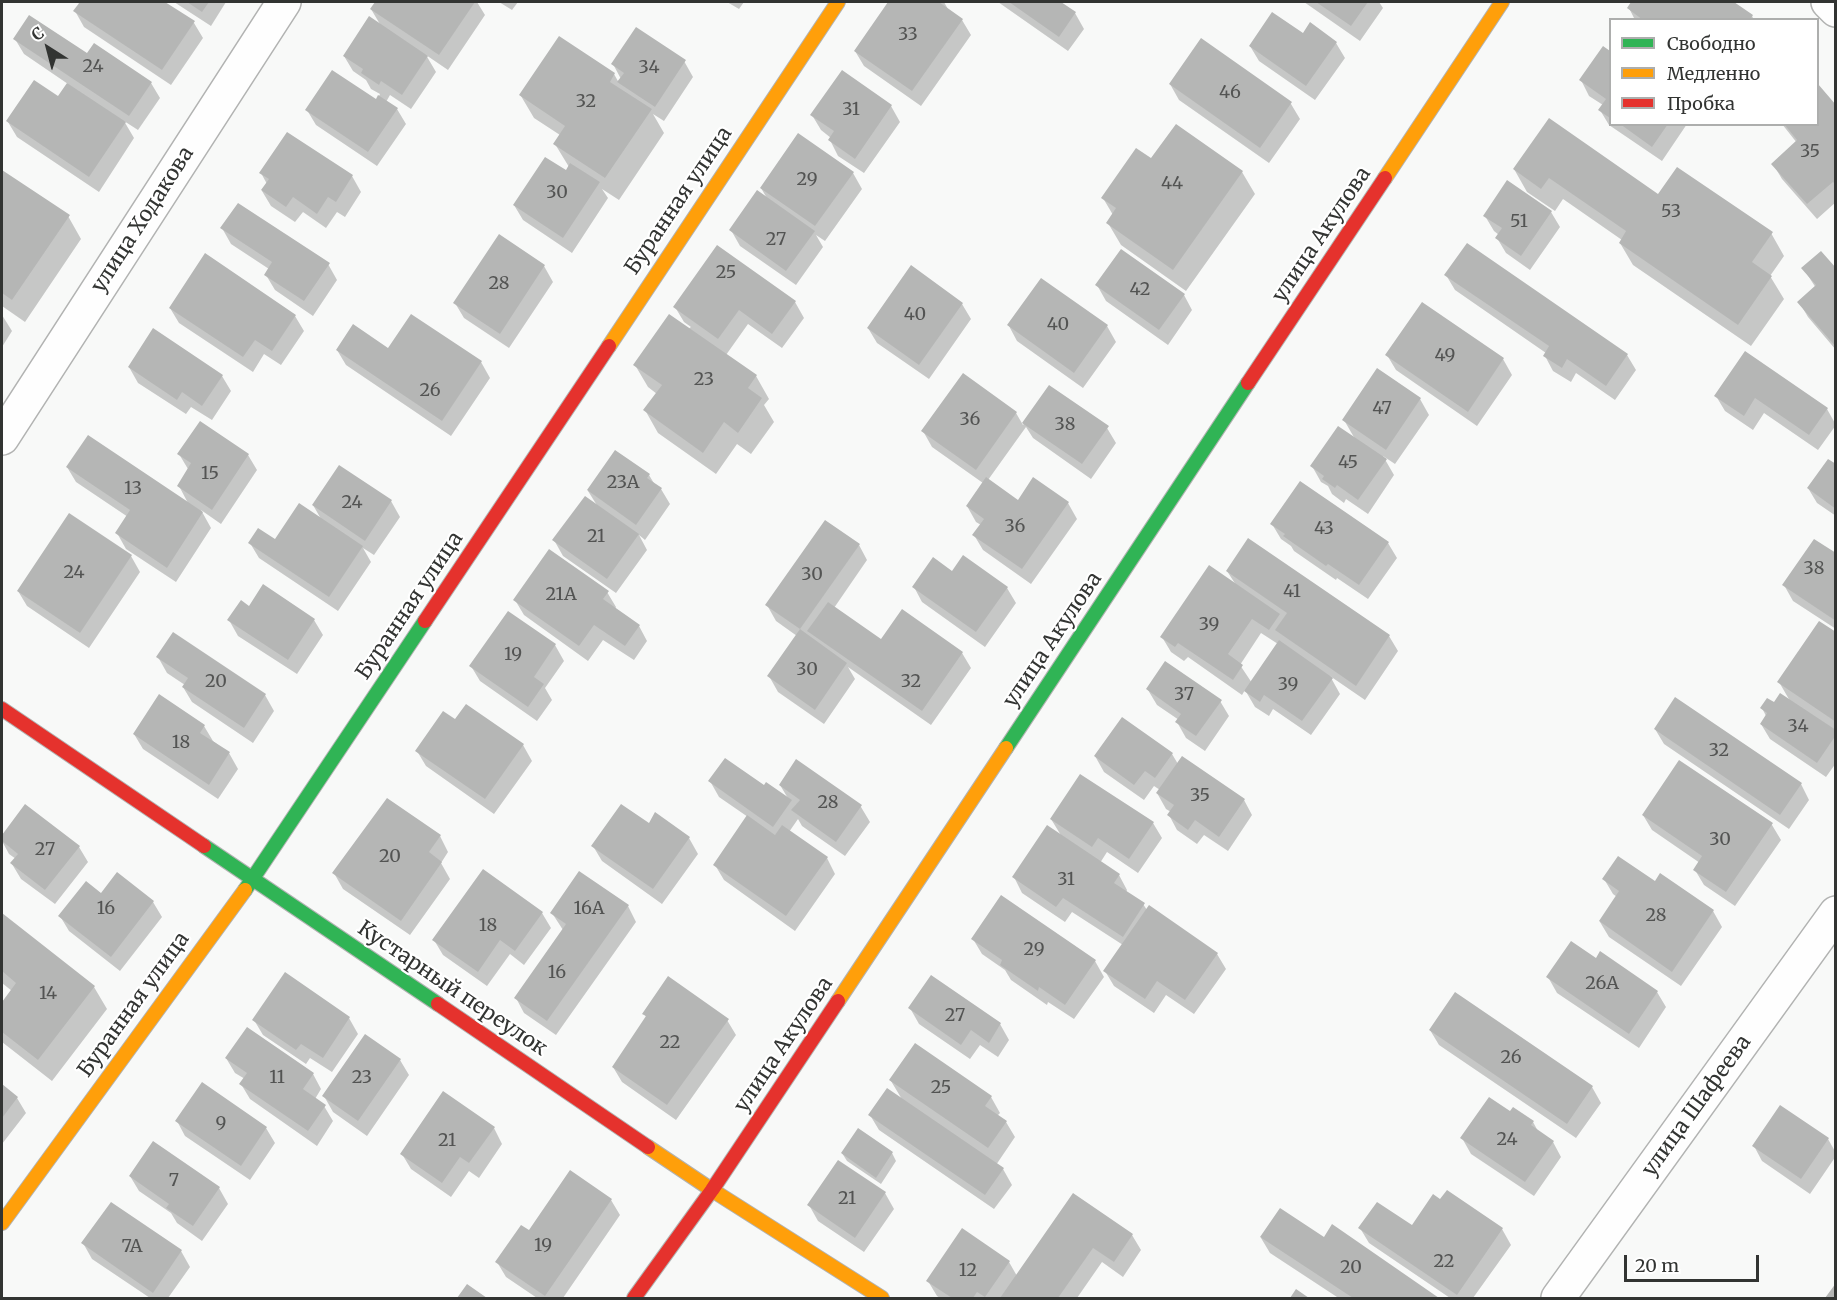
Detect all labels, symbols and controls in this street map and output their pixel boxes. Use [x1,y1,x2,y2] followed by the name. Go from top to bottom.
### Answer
[18,18,78,78] north arrow
[1609,18,1819,126] legend
[27,22,48,45] text: С
[898,24,918,46] house number: 33
[1667,32,1755,55] text: Свободно
[82,56,104,78] house number: 24
[638,57,660,79] house number: 34
[1667,62,1760,85] text: Медленно
[1219,82,1241,104] house number: 46
[576,91,596,113] house number: 32
[1667,92,1735,115] text: Пробка
[842,99,860,121] house number: 31
[620,122,738,280] street label: Буранная улица
[1800,141,1820,163] house number: 35
[86,142,200,298] street label: улица Ходакова
[1267,163,1377,307] street label: улица Акулова
[796,169,818,191] house number: 29
[1161,173,1183,195] house number: 44
[546,182,568,204] house number: 30
[1661,201,1681,223] house number: 53
[1510,211,1528,233] house number: 51
[766,229,786,251] house number: 27
[716,262,736,284] house number: 25
[488,273,510,295] house number: 28
[1130,279,1150,301] house number: 42
[904,304,926,326] house number: 40
[1047,314,1069,336] house number: 40
[1435,345,1455,367] house number: 49
[694,369,714,391] house number: 23
[419,380,441,402] house number: 26
[1372,398,1392,420] house number: 47
[960,409,980,431] house number: 36
[1055,414,1075,436] house number: 38
[1338,452,1358,474] house number: 45
[201,463,219,485] house number: 15
[607,472,639,494] house number: 23А
[124,478,142,500] house number: 13
[341,492,363,514] house number: 24
[1005,516,1025,538] house number: 36
[1314,518,1334,540] house number: 43
[587,526,605,548] house number: 21
[351,527,469,685] street label: Буранная улица
[1804,558,1824,580] house number: 38
[63,562,85,584] house number: 24
[801,564,823,586] house number: 30
[998,568,1108,712] street label: улица Акулова
[1283,581,1301,603] house number: 41
[545,584,577,606] house number: 21А
[1199,614,1219,636] house number: 39
[504,644,522,666] house number: 19
[796,659,818,681] house number: 30
[205,671,227,693] house number: 20
[901,671,921,693] house number: 32
[1278,674,1298,696] house number: 39
[1174,684,1194,706] house number: 37
[1787,716,1809,738] house number: 34
[172,732,190,754] house number: 18
[1709,740,1729,762] house number: 32
[1190,785,1210,807] house number: 35
[817,792,839,814] house number: 28
[1709,829,1731,851] house number: 30
[35,839,55,861] house number: 27
[379,846,401,868] house number: 20
[1057,869,1075,891] house number: 31
[97,898,115,920] house number: 16
[574,898,604,920] house number: 16А
[1645,905,1667,927] house number: 28
[479,915,497,937] house number: 18
[352,916,552,1062] street label: Кустарный переулок
[73,928,195,1082] street label: Буранная улица
[1023,939,1045,961] house number: 29
[548,962,566,984] house number: 16
[729,973,839,1117] street label: улица Акулова
[1585,973,1619,995] house number: 26А
[39,983,57,1005] house number: 14
[945,1005,965,1027] house number: 27
[1637,1030,1757,1182] street label: улица Шафеева
[659,1032,681,1054] house number: 22
[1500,1047,1522,1069] house number: 26
[269,1067,285,1089] house number: 11
[352,1067,372,1089] house number: 23
[931,1077,951,1099] house number: 25
[216,1113,226,1135] house number: 9
[1496,1129,1518,1151] house number: 24
[438,1130,456,1152] house number: 21
[169,1170,179,1192] house number: 7
[838,1188,856,1210] house number: 21
[534,1235,552,1257] house number: 19
[121,1236,143,1258] house number: 7А
[1627,1243,1762,1281] scale bar
[1433,1251,1455,1273] house number: 22
[1635,1254,1679,1277] text: 20 m
[1340,1257,1362,1279] house number: 20
[959,1260,977,1282] house number: 12

